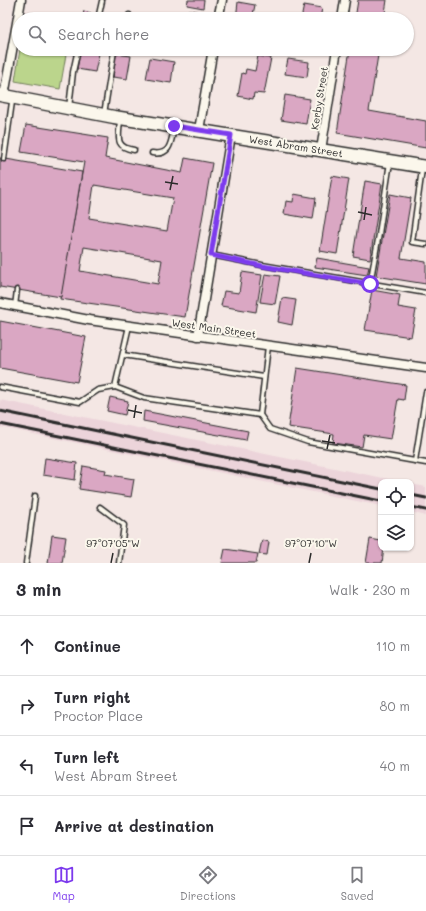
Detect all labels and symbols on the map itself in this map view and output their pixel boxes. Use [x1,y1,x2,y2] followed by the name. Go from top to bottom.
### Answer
[307,65,331,131] street label: Kerby Street
[165,117,183,135] route end
[248,132,344,160] street label: West Abram Street
[361,275,379,293] route start
[171,315,257,341] street label: West Main Street
[86,536,140,550] text: 97°07'05"W
[285,536,337,550] text: 97°07'10"W

